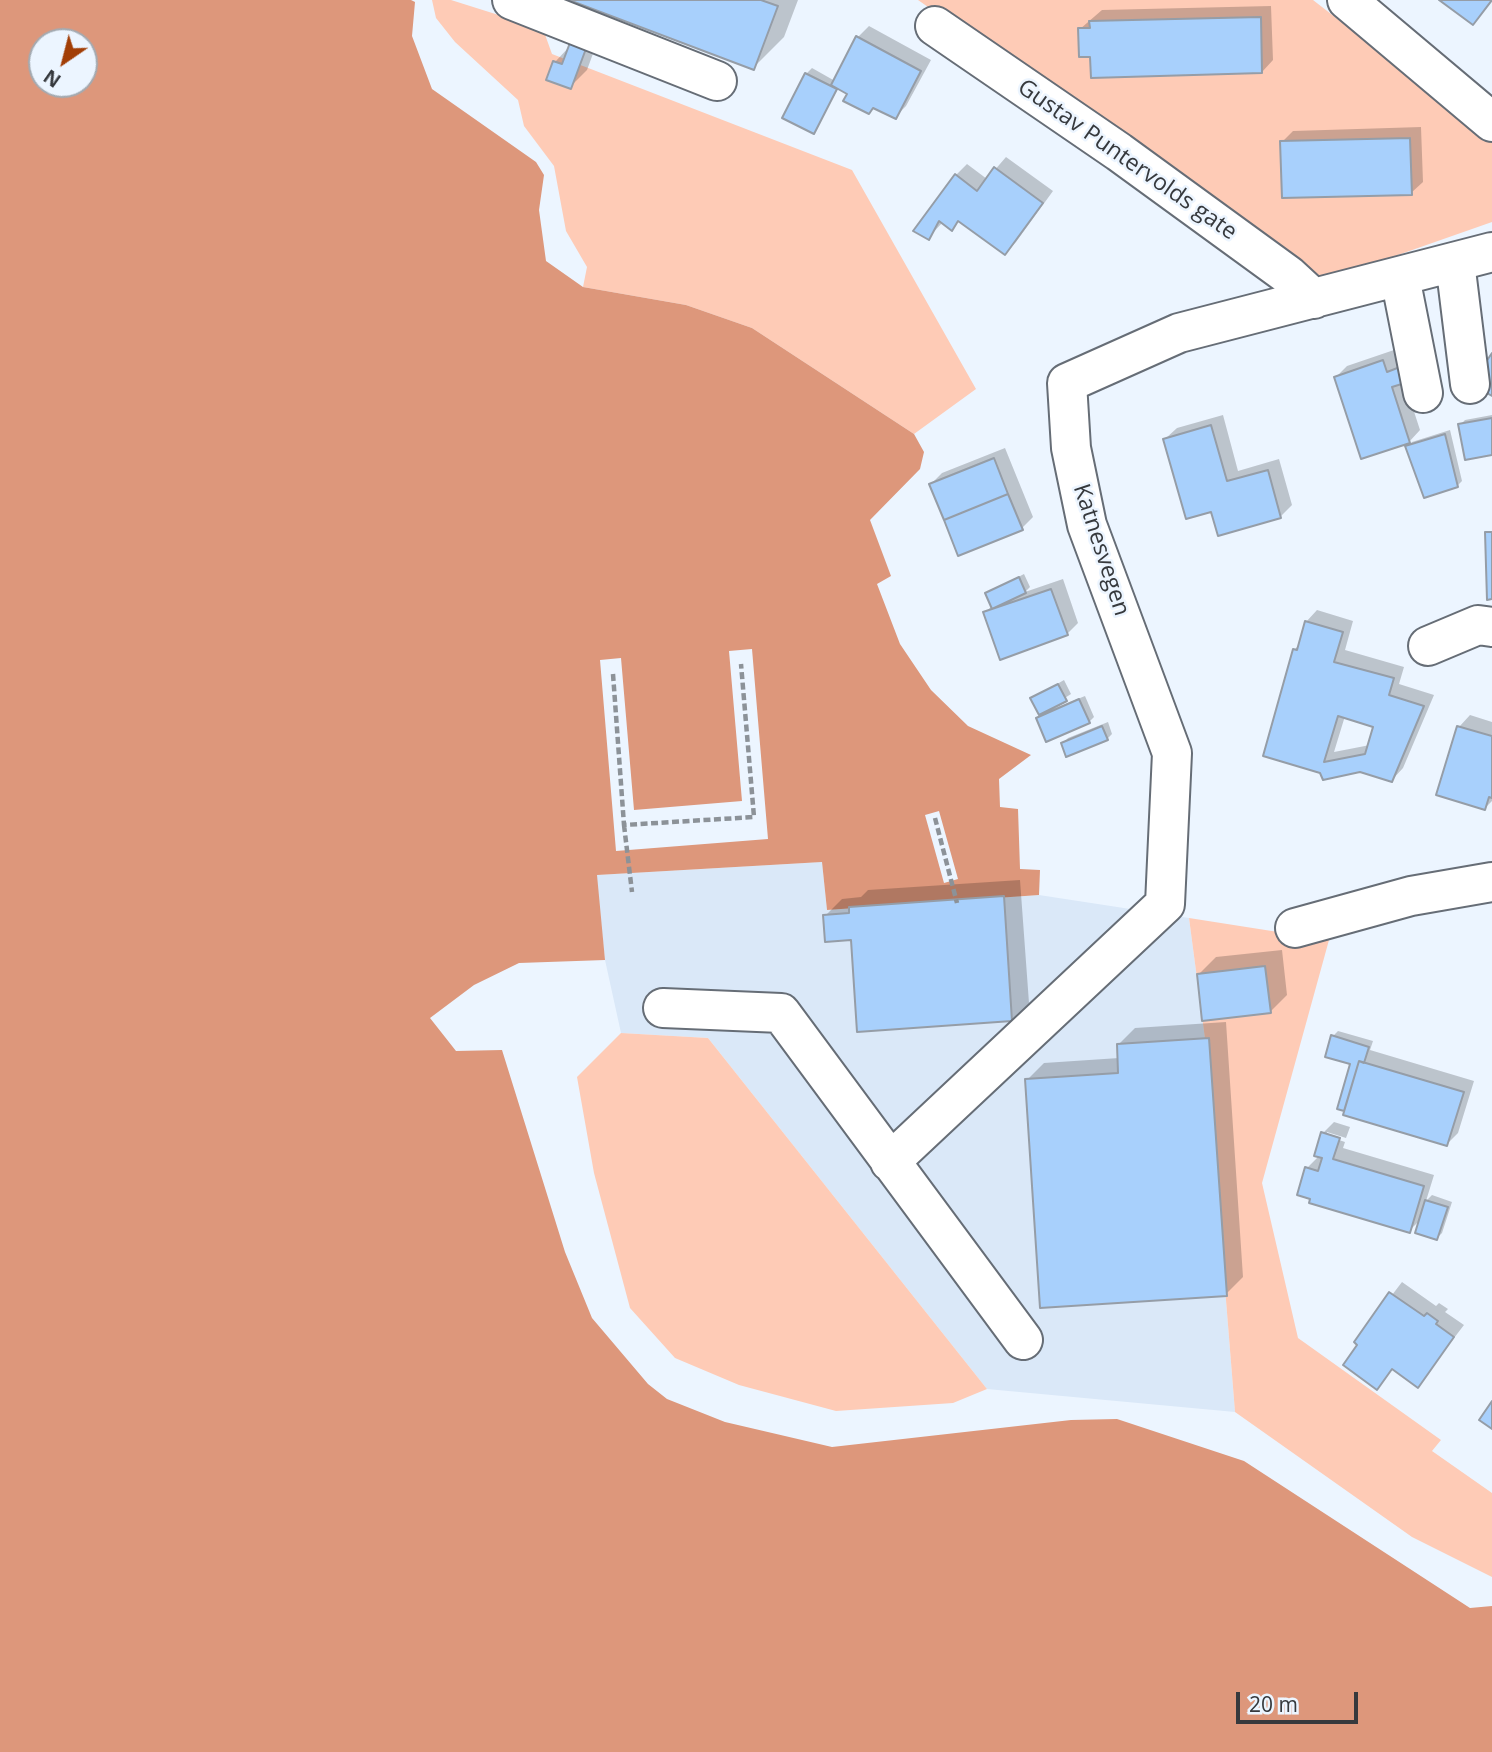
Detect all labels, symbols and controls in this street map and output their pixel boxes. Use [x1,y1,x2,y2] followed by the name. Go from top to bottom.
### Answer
[28,28,98,98] north arrow
[38,63,66,94] text: N
[1012,74,1242,246] street label: Gustav Puntervolds gate
[1067,481,1135,619] street label: Katnesvegen
[1240,1678,1362,1722] scale bar
[1249,1690,1298,1718] text: 20 m

